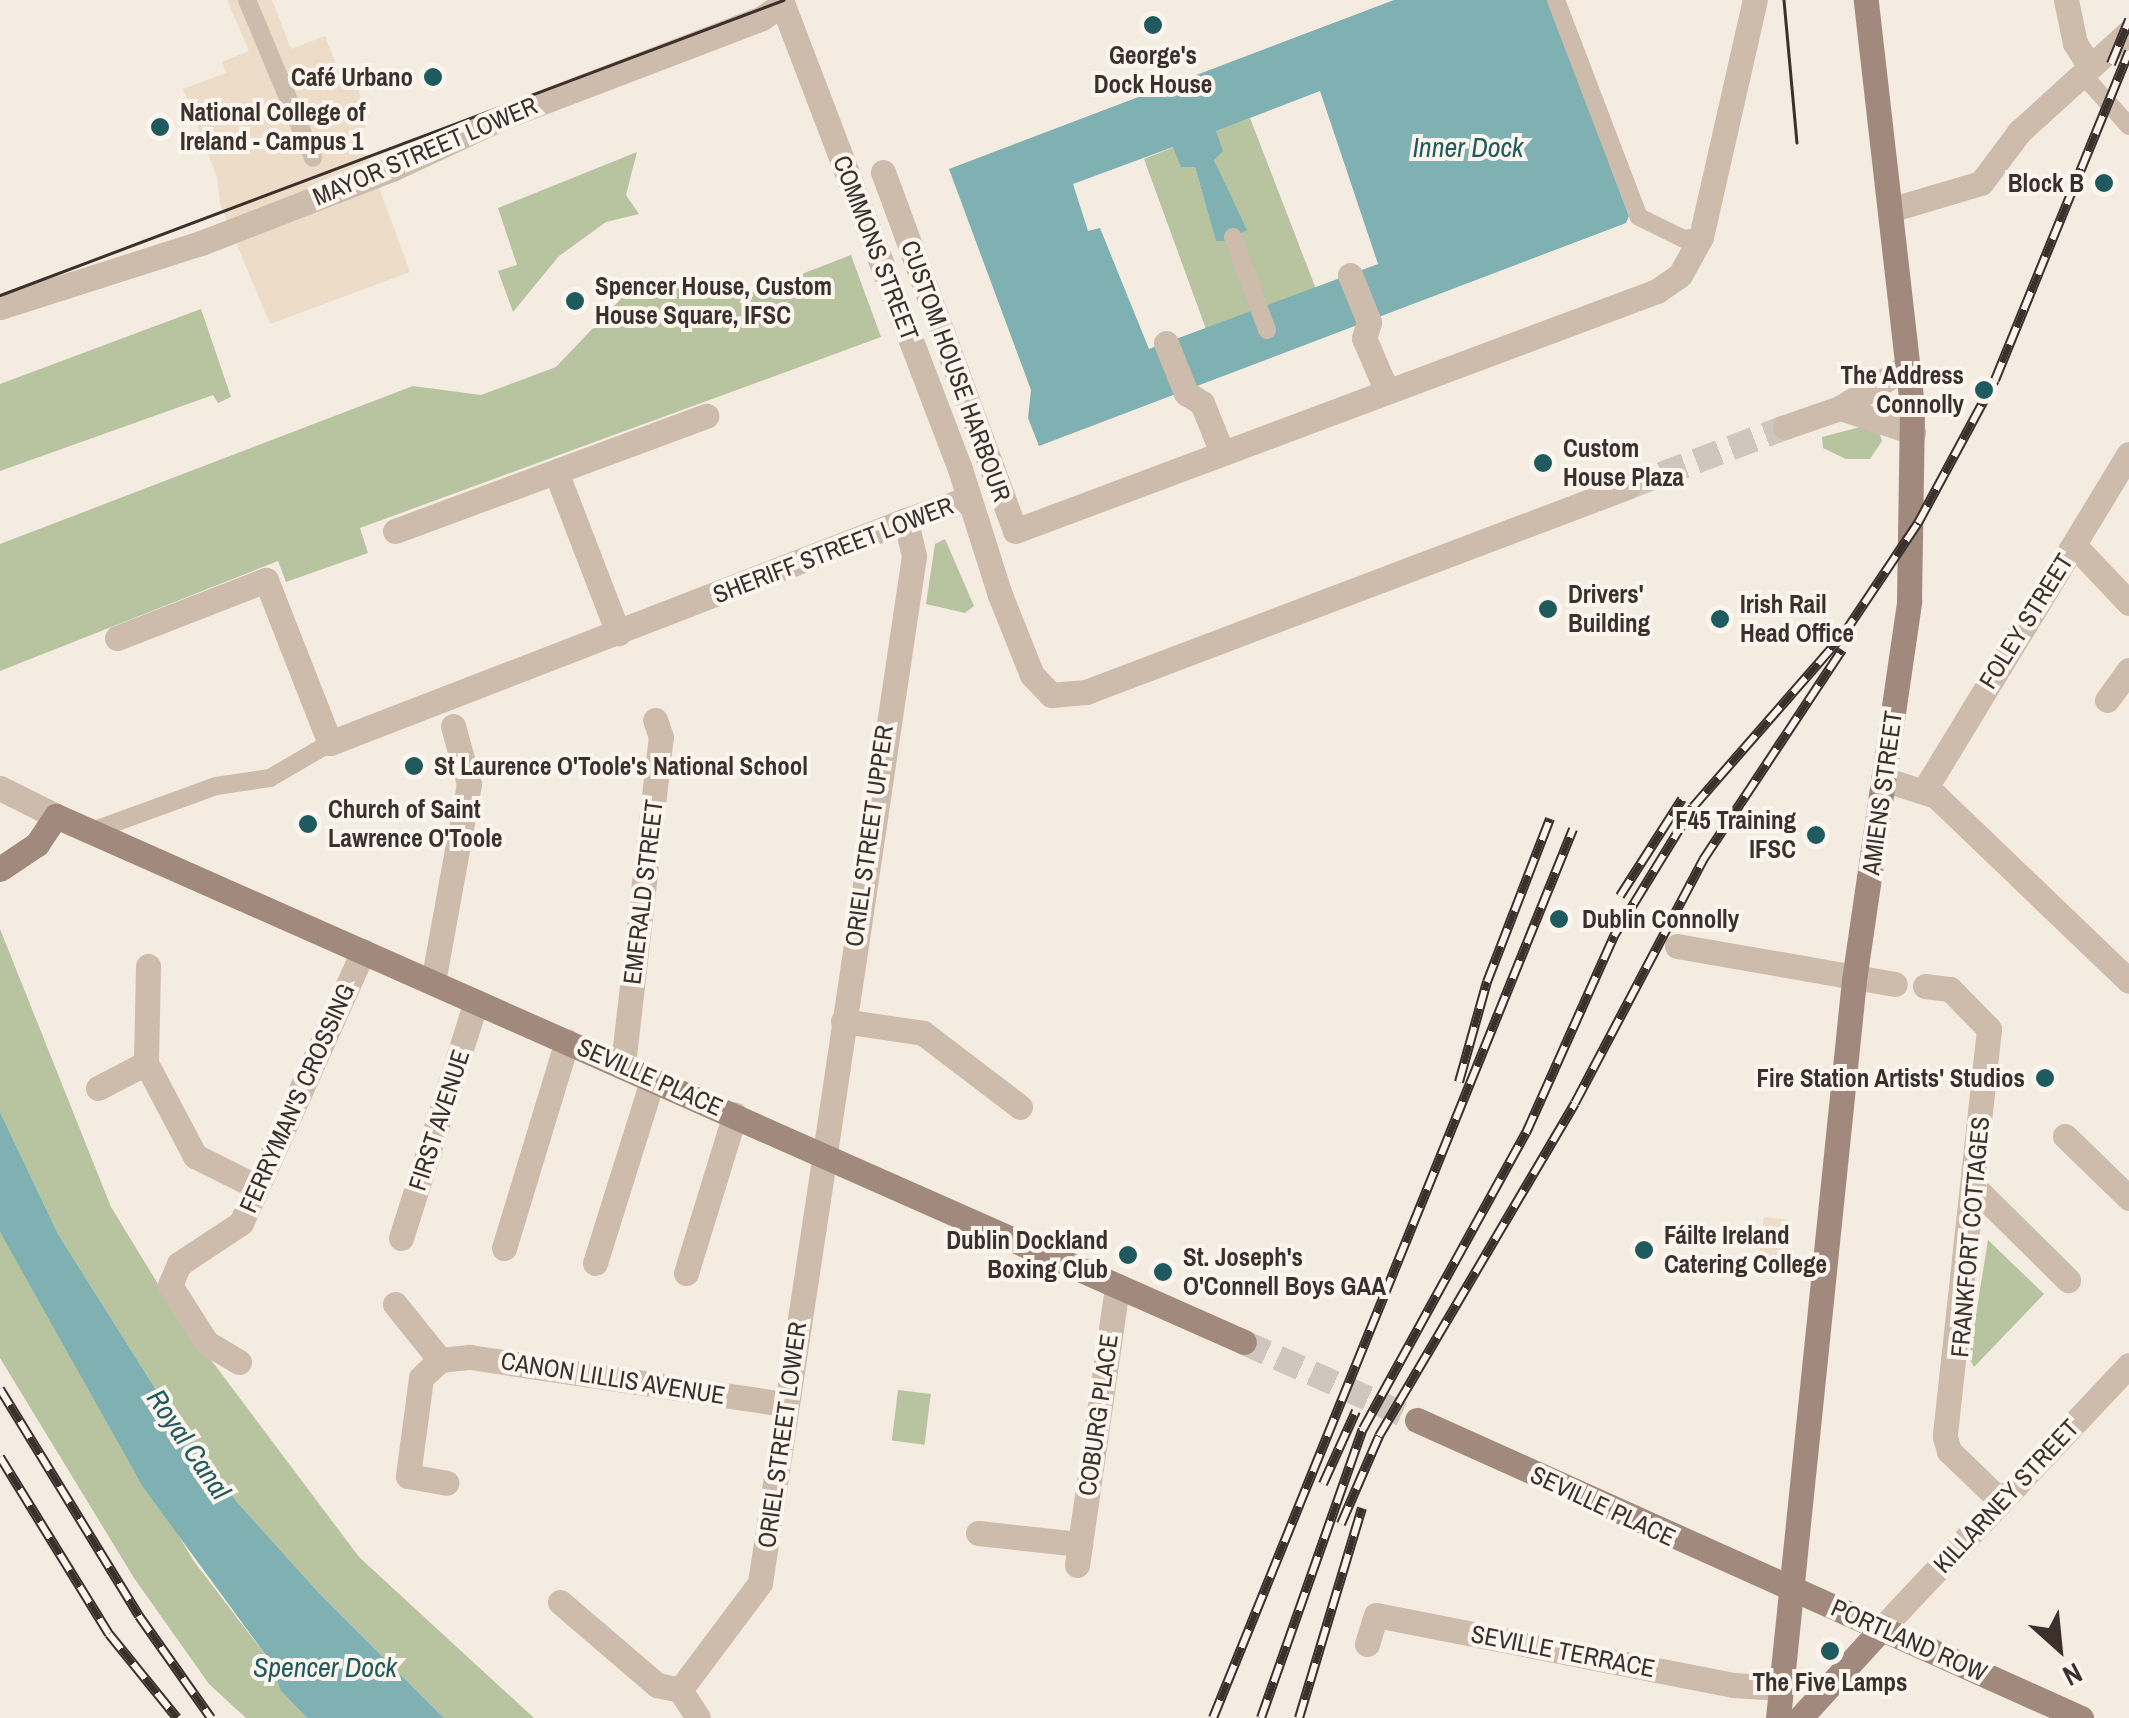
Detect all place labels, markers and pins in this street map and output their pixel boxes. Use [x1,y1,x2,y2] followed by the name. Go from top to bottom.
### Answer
[1142,14,1164,36] marker: George's Dock House
[1094,41,1212,100] place label: George's Dock House
[291,62,413,92] place label: Café Urbano
[422,66,444,88] marker: Café Urbano
[180,98,366,157] place label: National College of Ireland - Campus 1
[149,116,171,138] marker: National College of Ireland - Campus 1
[2008,168,2084,198] place label: Block B
[2093,172,2115,194] marker: Block B
[595,272,832,331] place label: Spencer House, Custom House Square, IFSC
[564,290,586,312] marker: Spencer House, Custom House Square, IFSC
[1840,361,1964,420] place label: The Address Connolly
[1973,379,1995,401] marker: The Address Connolly
[1563,434,1684,493] place label: Custom House Plaza
[1532,452,1554,474] marker: Custom House Plaza
[1568,580,1650,639] place label: Drivers' Building
[1740,590,1854,649] place label: Irish Rail Head Office
[1537,598,1559,620] marker: Drivers' Building
[1709,608,1731,630] marker: Irish Rail Head Office
[434,751,808,781] place label: St Laurence O'Toole's National School
[403,755,425,777] marker: St Laurence O'Toole's National School
[328,795,502,854] place label: Church of Saint Lawrence O'Toole
[1675,806,1796,865] place label: F45 Training IFSC
[297,813,319,835] marker: Church of Saint Lawrence O'Toole
[1805,824,1827,846] marker: F45 Training IFSC
[1582,904,1739,934] place label: Dublin Connolly
[1546,906,1572,932] marker: Dublin Connolly
[1756,1063,2025,1093] place label: Fire Station Artists' Studios
[2034,1067,2056,1089] marker: Fire Station Artists' Studios
[1664,1221,1827,1280] place label: Fáilte Ireland Catering College
[946,1226,1108,1285] place label: Dublin Dockland Boxing Club
[1633,1239,1655,1261] marker: Fáilte Ireland Catering College
[1183,1243,1386,1302] place label: St. Joseph's O'Connell Boys GAA
[1117,1244,1139,1266] marker: Dublin Dockland Boxing Club
[1152,1261,1174,1283] marker: St. Joseph's O'Connell Boys GAA
[1819,1640,1841,1662] marker: The Five Lamps
[1753,1667,1907,1697] place label: The Five Lamps

